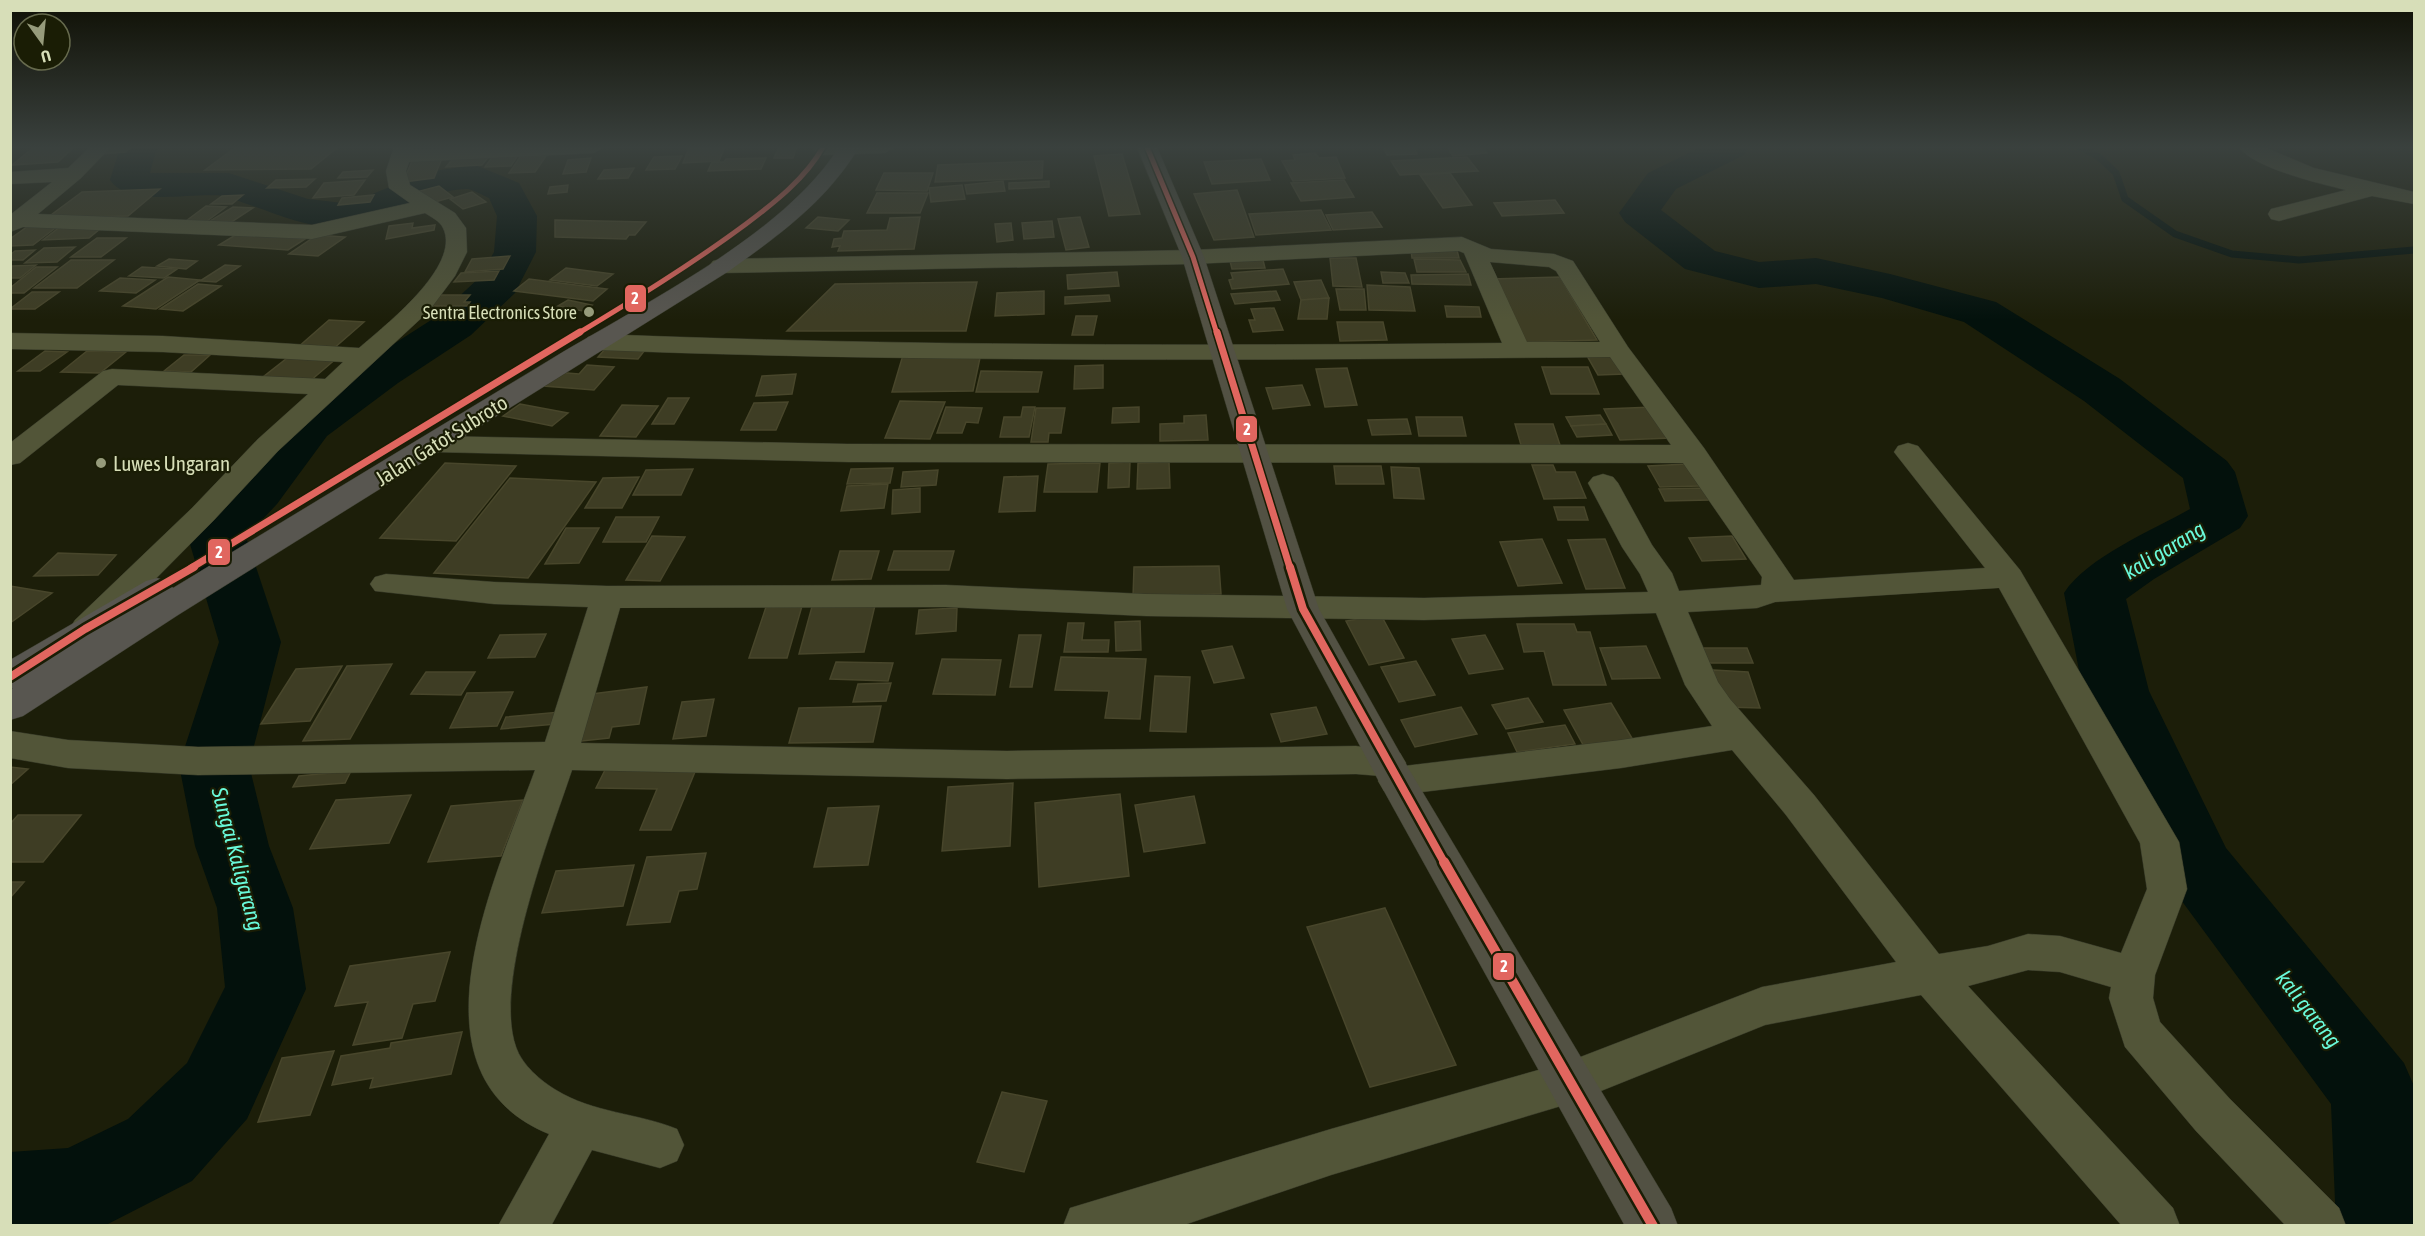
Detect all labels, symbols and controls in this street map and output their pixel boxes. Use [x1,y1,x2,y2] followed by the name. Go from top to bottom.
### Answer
[12,12,72,72] north arrow
[39,47,53,66] text: U
[624,284,647,313] line badge: 2
[631,289,639,307] text: 2
[423,302,577,323] place label: Sentra Electronics Store
[582,305,596,319] marker: Sentra Electronics Store
[371,390,511,490] street label: Jalan Gatot Subroto
[1235,415,1258,443] line badge: 2
[1243,420,1251,438] text: 2
[113,451,230,475] place label: Luwes Ungaran
[94,456,108,470] marker: Luwes Ungaran
[2118,516,2210,584] water label: kali garang
[207,538,231,566] line badge: 2
[215,543,223,561] text: 2
[206,783,270,934] water label: Sungai Kaligarang
[1492,952,1515,981] line badge: 2
[1500,957,1508,975] text: 2
[2271,965,2347,1053] water label: kali garang

